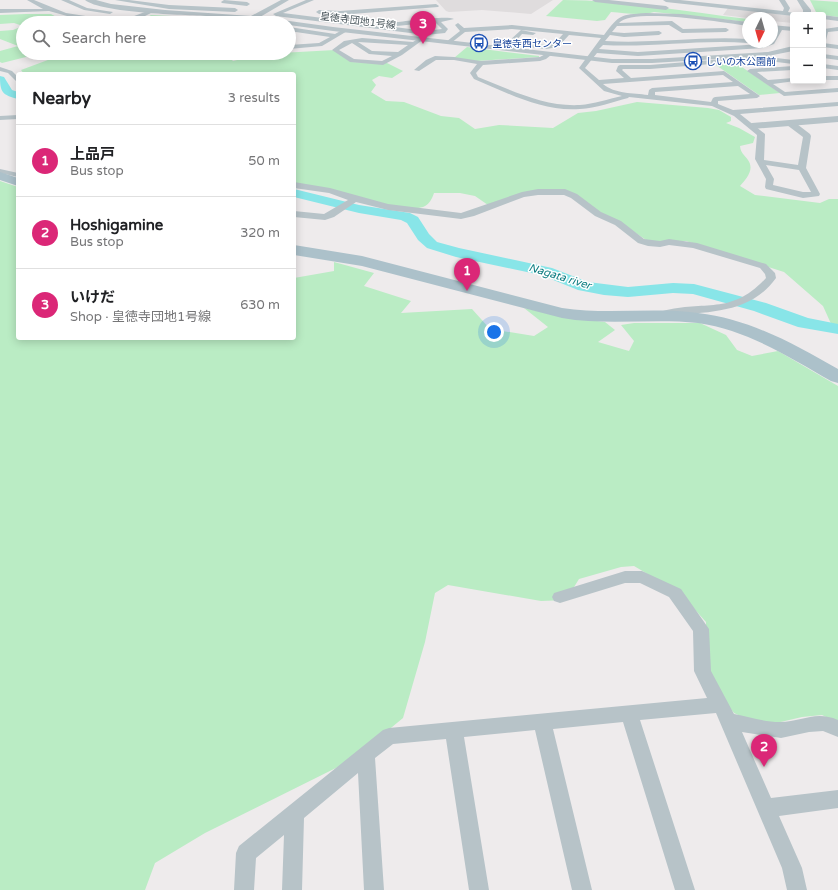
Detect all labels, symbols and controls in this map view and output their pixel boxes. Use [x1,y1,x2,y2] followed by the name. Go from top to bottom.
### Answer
[319,10,396,32] street label: 皇徳寺団地1号線
[410,11,436,44] pin: 3
[742,12,778,48] north arrow
[790,12,826,84] map controls
[790,12,826,48] button: +
[16,16,296,60] search box
[30,27,52,49] icon: search
[62,29,146,47] text: Search here
[469,33,489,53] bus stop icon: 皇徳寺西センター
[492,38,572,50] place label: 皇徳寺西センター
[790,48,826,84] button: −
[683,51,703,71] bus stop icon: しいの木公園前
[706,56,776,68] place label: しいの木公園前
[32,88,91,109] text: Nearby
[228,90,280,106] text: 3 results
[70,145,115,163] text: 上品戸
[41,153,49,169] text: 1
[248,153,280,169] text: 50 m
[70,163,124,179] text: Bus stop
[70,216,163,234] text: Hoshigamine
[41,225,49,241] text: 2
[240,225,280,241] text: 320 m
[70,234,124,250] text: Bus stop
[454,258,480,291] pin: 1
[527,261,594,293] water label: Nagata river
[70,288,115,306] text: いけだ
[41,297,49,313] text: 3
[240,297,280,313] text: 630 m
[70,309,211,325] text: Shop · 皇徳寺団地1号線
[484,322,504,342] your location
[751,734,777,767] pin: 2

